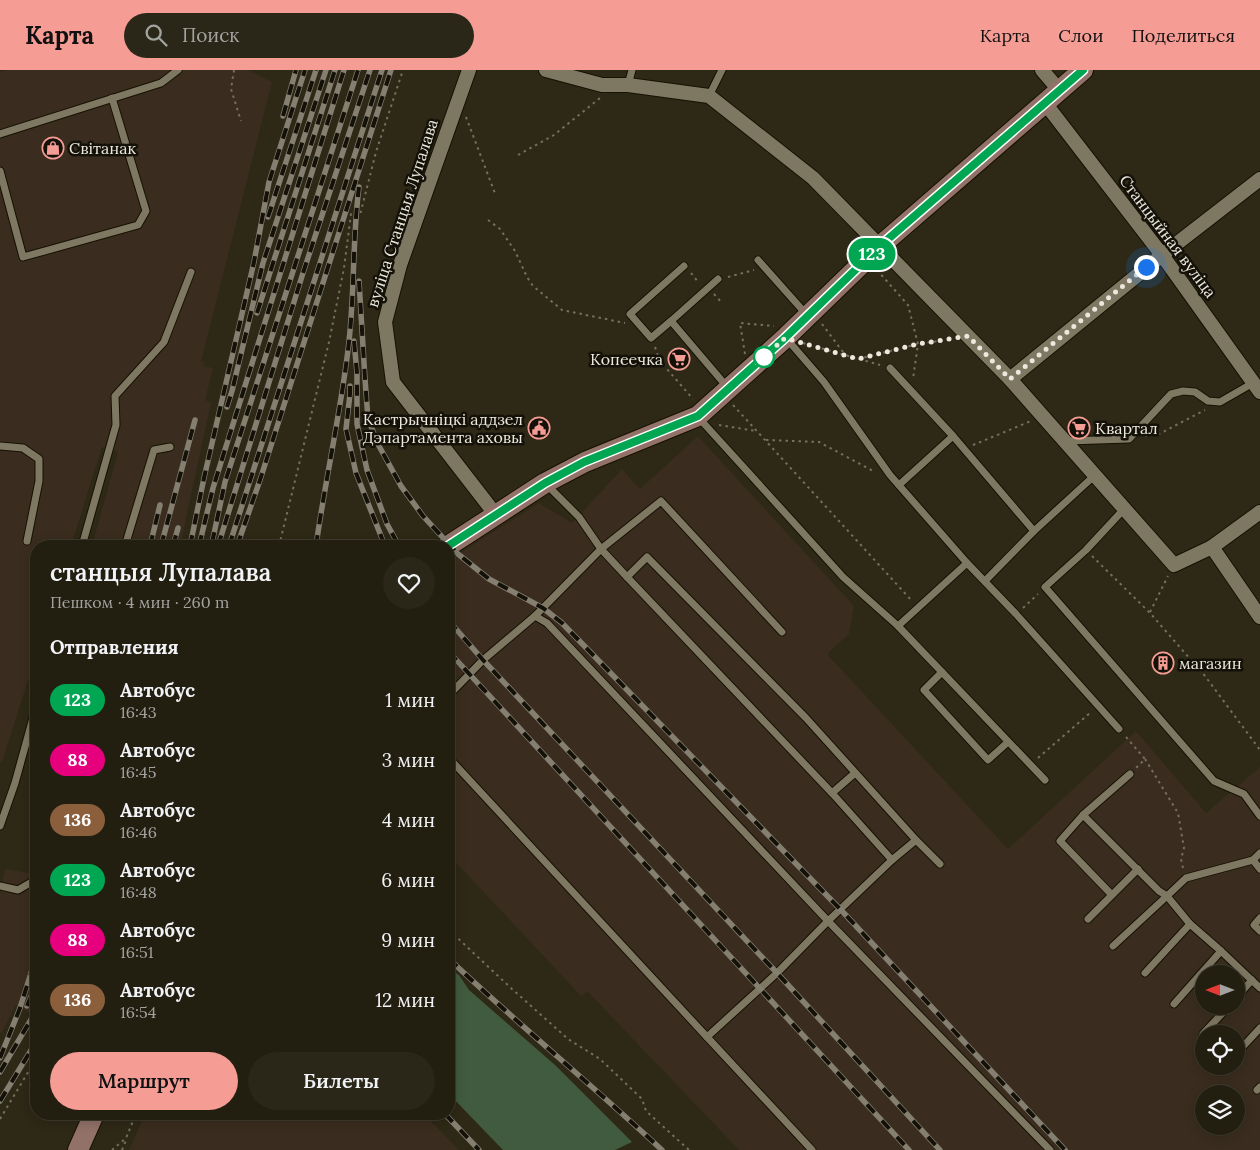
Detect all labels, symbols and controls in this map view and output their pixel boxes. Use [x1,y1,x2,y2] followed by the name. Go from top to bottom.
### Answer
[124,13,474,58] search box
[25,20,94,51] text: Карта
[142,21,170,49] icon: search
[182,23,240,47] text: Поиск
[980,24,1030,47] text: Карта
[1058,24,1103,47] text: Слои
[1131,24,1235,47] text: Поделиться
[362,116,442,310] street label: вуліца Станцыя Лупалава
[41,136,65,160] shop icon: Світанак
[69,138,136,158] place label: Світанак
[1115,170,1221,302] street label: Станцыйная вуліца
[843,238,901,270] line badge: 123
[859,242,885,265] text: 123
[1134,255,1159,280] your location
[753,346,775,368] unlabelled marker
[667,347,691,371] supermarket icon: Копеечка
[590,349,663,369] place label: Копеечка
[362,409,523,447] place label: Кастрычніцкі аддзел Дэпартамента аховы
[527,416,551,440] public building icon: Кастрычніцкі аддзел Дэпартамента аховы
[1067,416,1091,440] supermarket icon: Квартал
[1095,418,1158,438] place label: Квартал
[50,557,271,588] text: станцыя Лупалава
[383,557,435,609] button: heart
[50,592,229,612] text: Пешком · 4 мин · 260 m
[50,635,179,659] text: Отправления
[1151,651,1175,675] building icon: магазин
[1179,653,1242,673] place label: магазин
[120,678,195,702] text: Автобус
[64,688,91,711] text: 123
[385,688,435,712] text: 1 мин
[120,702,157,722] text: 16:43
[120,738,195,762] text: Автобус
[67,748,88,771] text: 88
[382,748,435,772] text: 3 мин
[120,762,156,782] text: 16:45
[120,798,195,822] text: Автобус
[64,808,91,831] text: 136
[382,808,435,832] text: 4 мин
[120,822,157,842] text: 16:46
[120,858,195,882] text: Автобус
[64,868,91,891] text: 123
[381,868,435,892] text: 6 мин
[120,882,157,902] text: 16:48
[120,918,195,942] text: Автобус
[67,928,88,951] text: 88
[381,928,435,952] text: 9 мин
[120,942,154,962] text: 16:51
[1195,965,1245,1015] north arrow
[1195,965,1245,1135] map controls
[120,978,195,1002] text: Автобус
[64,988,91,1011] text: 136
[375,988,435,1012] text: 12 мин
[120,1002,156,1022] text: 16:54
[1195,1025,1245,1075] button: locate
[50,1052,238,1110] button: Маршрут
[248,1052,435,1110] button: Билеты
[1195,1085,1245,1135] button: layers

